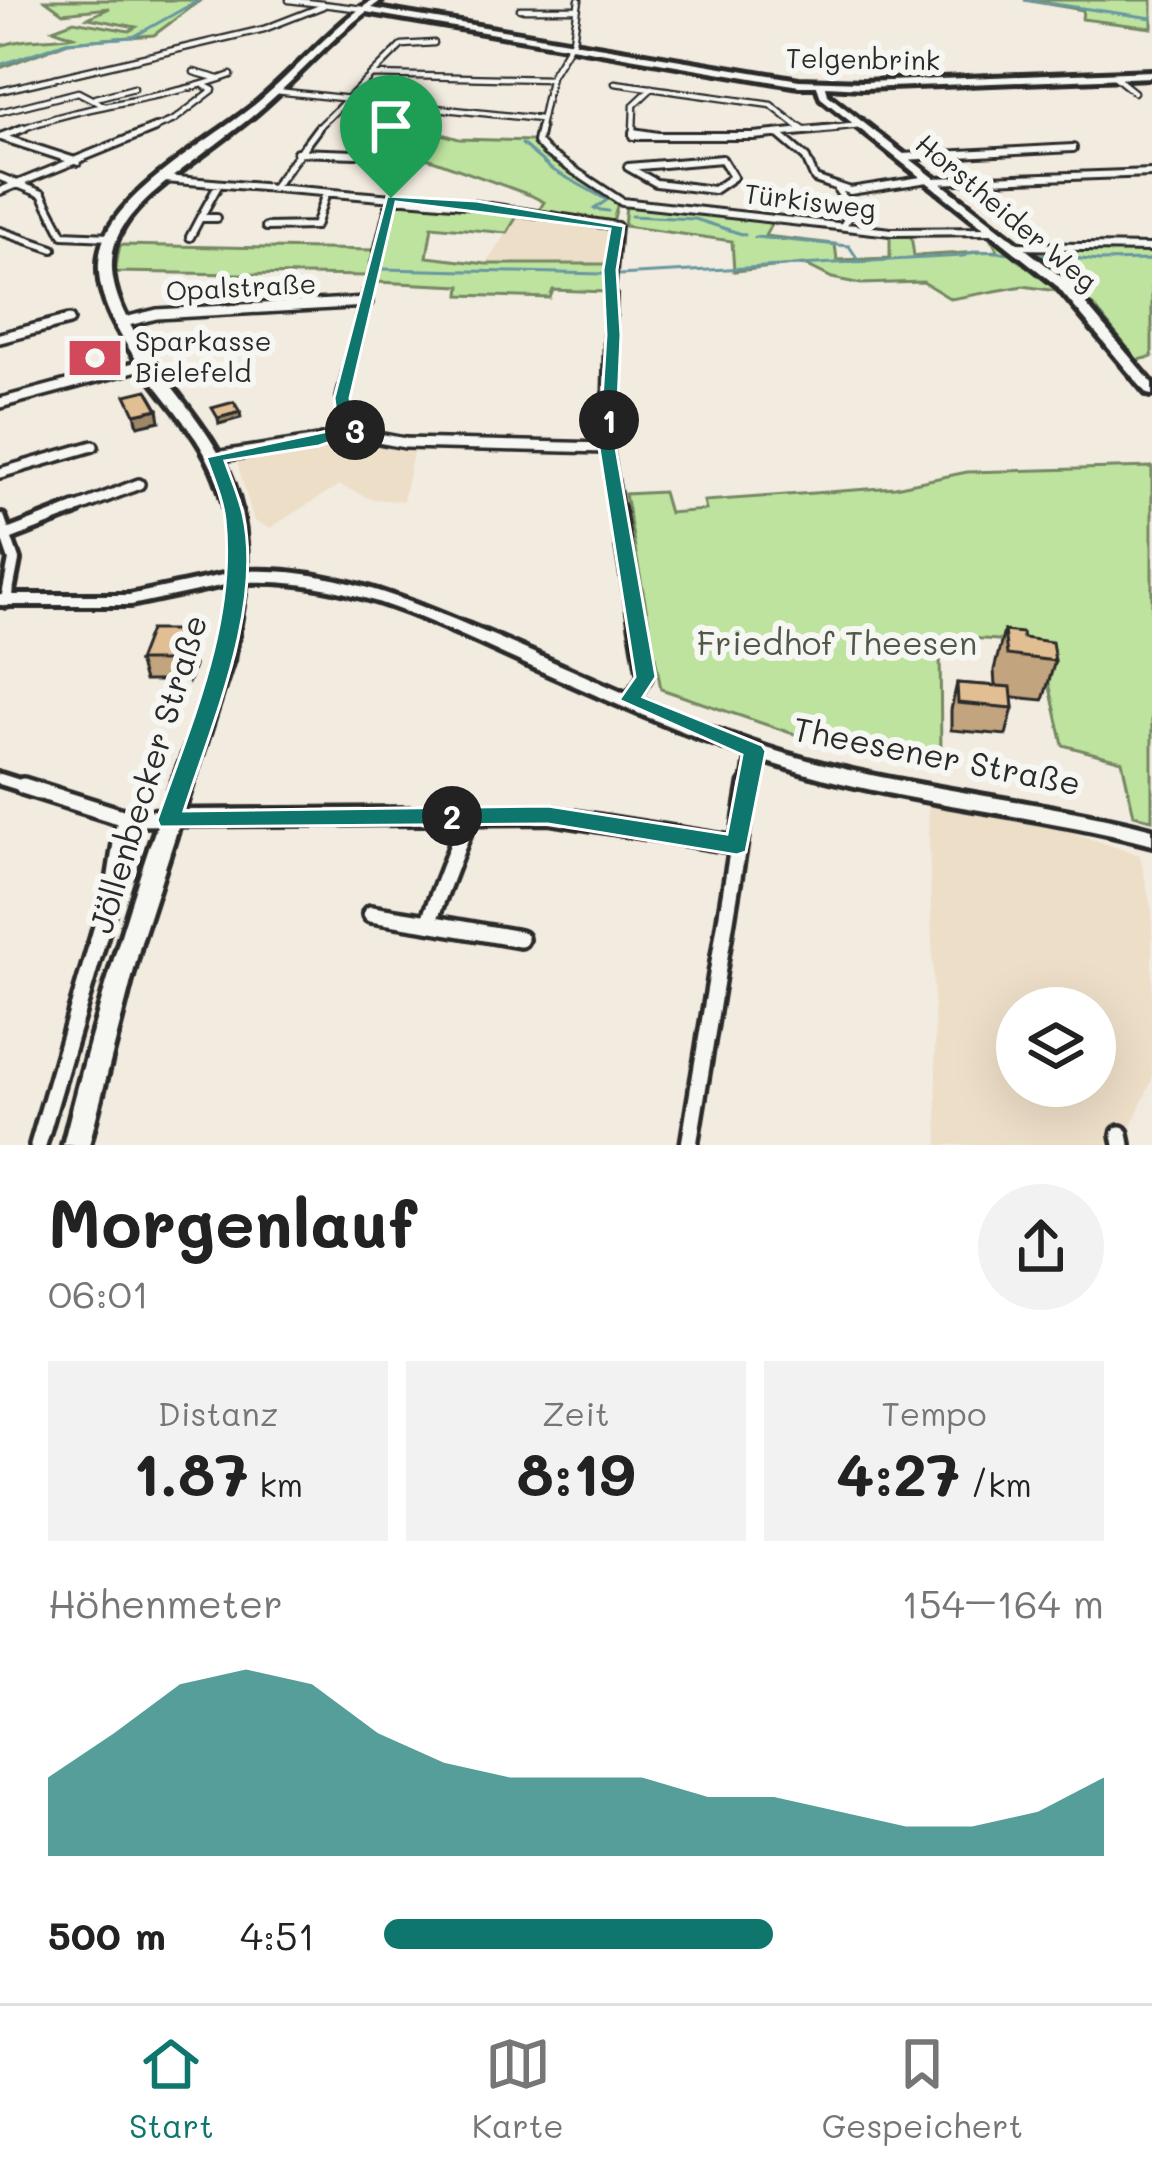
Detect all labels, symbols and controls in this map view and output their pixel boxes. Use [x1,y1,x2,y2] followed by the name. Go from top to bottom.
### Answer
[786,40,940,77] street label: Telgenbrink
[340,75,442,198] pin
[358,93,424,159] icon: arrive
[909,126,1105,298] street label: Horstheider Weg
[742,175,878,226] street label: Türkisweg
[165,265,317,308] street label: Opalstraße
[135,323,271,389] place label: Sparkasse Bielefeld
[66,329,124,387] bank icon: Sparkasse Bielefeld
[579,390,639,450] pin: 1
[602,398,616,441] text: 1
[325,400,385,460] pin: 3
[345,408,365,451] text: 3
[78,609,215,938] street label: Jöllenbecker Straße
[697,620,977,663] park label: Friedhof Theesen
[790,706,1085,803] street label: Theesener Straße
[422,786,482,846] pin: 2
[443,794,461,837] text: 2
[996,987,1116,1107] map controls
[996,987,1116,1107] button: layers
[48,1179,417,1265] text: Morgenlauf
[978,1184,1104,1310] button: share
[48,1267,149,1318] text: 06:01
[158,1391,278,1434] text: Distanz
[542,1391,610,1434] text: Zeit
[881,1391,987,1434] text: Tempo
[133,1434,249,1512] text: 1.87
[517,1434,635,1512] text: 8:19
[836,1434,960,1512] text: 4:27
[249,1462,303,1505] text: km
[960,1462,1032,1505] text: /km
[48,1577,283,1628] text: Höhenmeter
[902,1577,1104,1628] text: 154–164 m
[48,1909,166,1960] text: 500 m
[240,1909,315,1960] text: 4:51
[129,2031,214,2146] tab: Start
[472,2031,564,2146] tab: Karte
[822,2031,1023,2146] tab: Gespeichert

